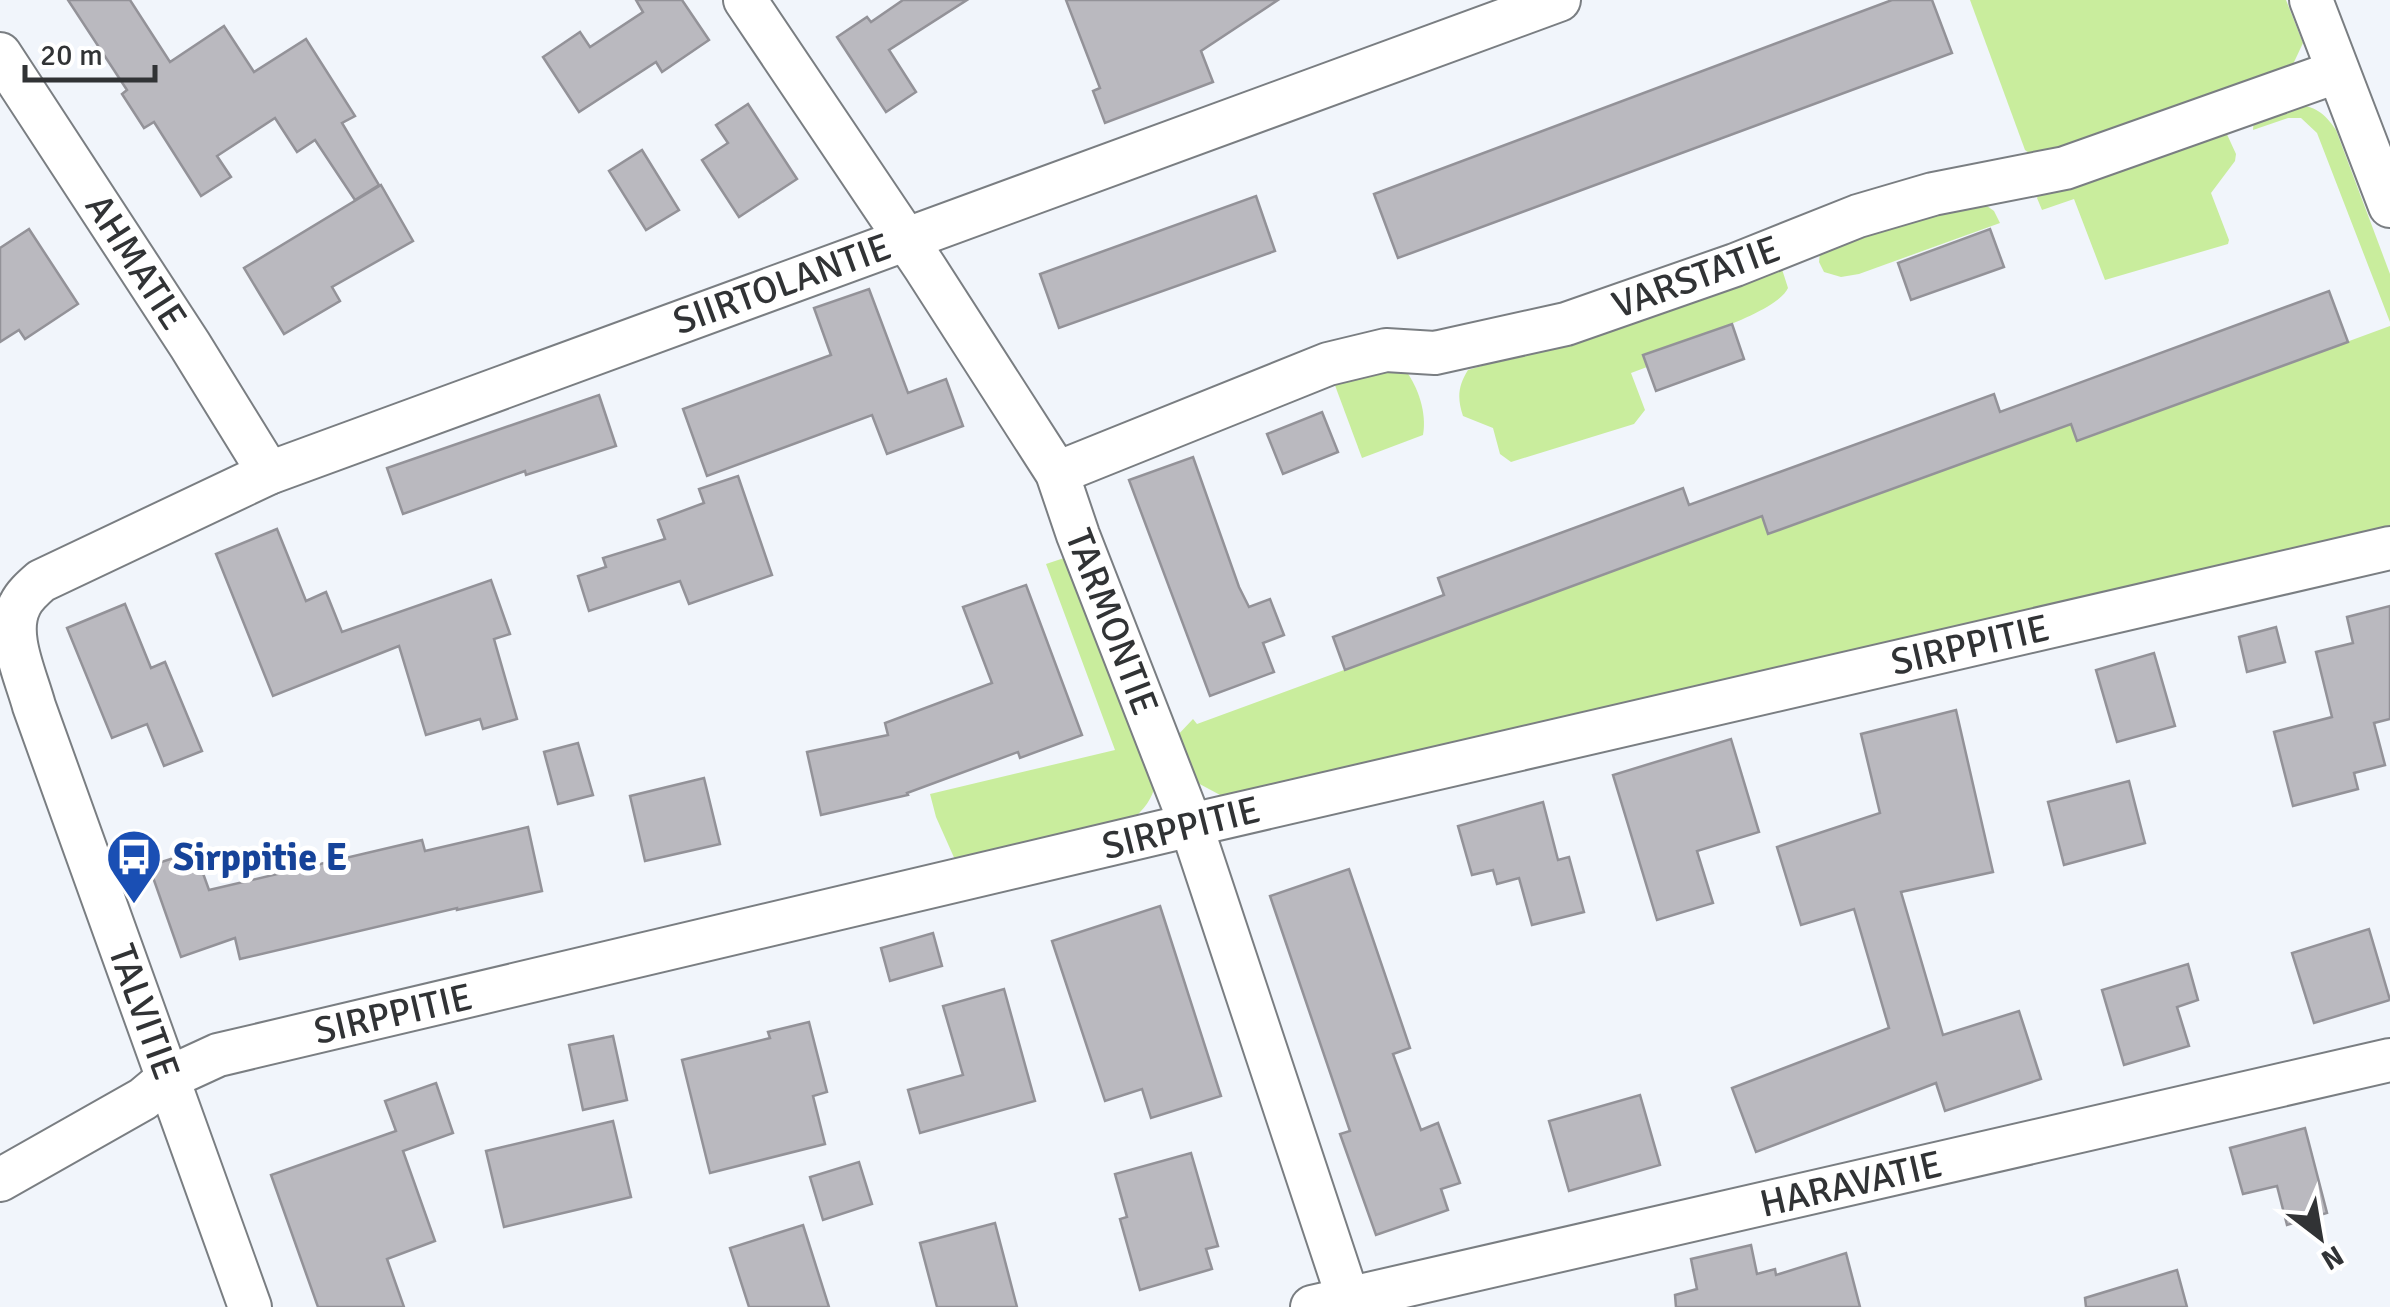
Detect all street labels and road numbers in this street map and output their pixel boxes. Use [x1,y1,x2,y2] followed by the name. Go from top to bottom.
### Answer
[75,186,197,338] street label: AHMATIE
[667,223,897,345] street label: SIIRTOLANTIE
[1606,225,1786,329] street label: VARSTATIE
[1055,522,1169,722] street label: TARMONTIE
[1886,604,2054,686] street label: SIRPPITIE
[1097,786,1265,870] street label: SIRPPITIE
[98,938,190,1086] street label: TALVITIE
[309,973,477,1055] street label: SIRPPITIE
[1755,1140,1947,1228] street label: HARAVATIE

